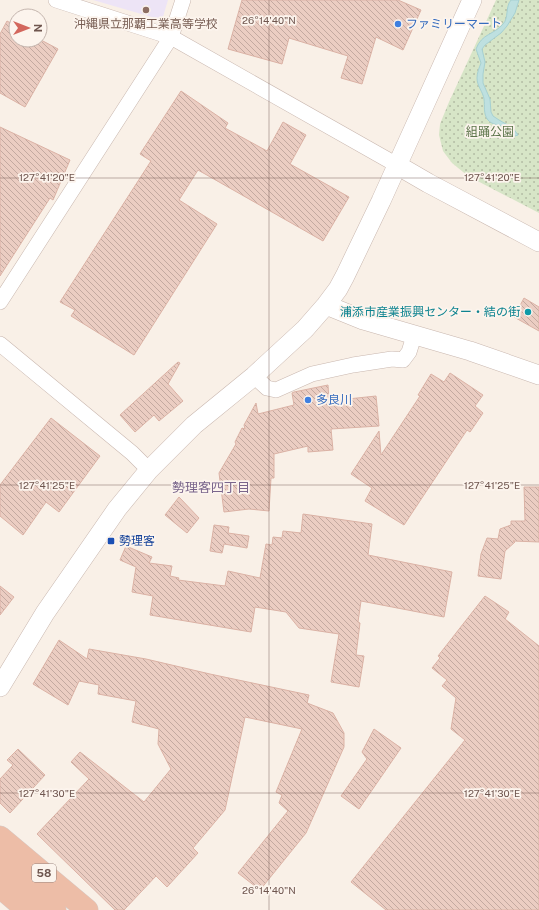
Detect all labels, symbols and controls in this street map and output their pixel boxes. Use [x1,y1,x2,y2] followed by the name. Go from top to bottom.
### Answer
[141,5,151,15] marker: 沖縄県立那覇工業高等学校
[8,8,48,48] north arrow
[242,14,296,26] text: 26°14'40"N
[74,17,218,31] place label: 沖縄県立那覇工業高等学校
[406,17,502,31] place label: ファミリーマート
[393,19,403,29] marker: ファミリーマート
[32,24,44,32] text: N
[466,125,514,139] park label: 組踊公園
[19,171,75,183] text: 127°41'20"E
[464,171,520,183] text: 127°41'20"E
[340,305,520,319] place label: 浦添市産業振興センター・結の街
[523,307,533,317] marker: 浦添市産業振興センター・結の街
[316,393,352,407] place label: 多良川
[303,395,313,405] marker: 多良川
[19,479,75,491] text: 127°41'25"E
[464,479,520,491] text: 127°41'25"E
[172,480,250,495] district label: 勢理客四丁目
[119,534,155,548] place label: 勢理客
[106,536,116,546] marker: 勢理客
[19,787,75,799] text: 127°41'30"E
[464,787,520,799] text: 127°41'30"E
[32,864,56,882] road number: 58
[242,884,296,896] text: 26°14'40"N

